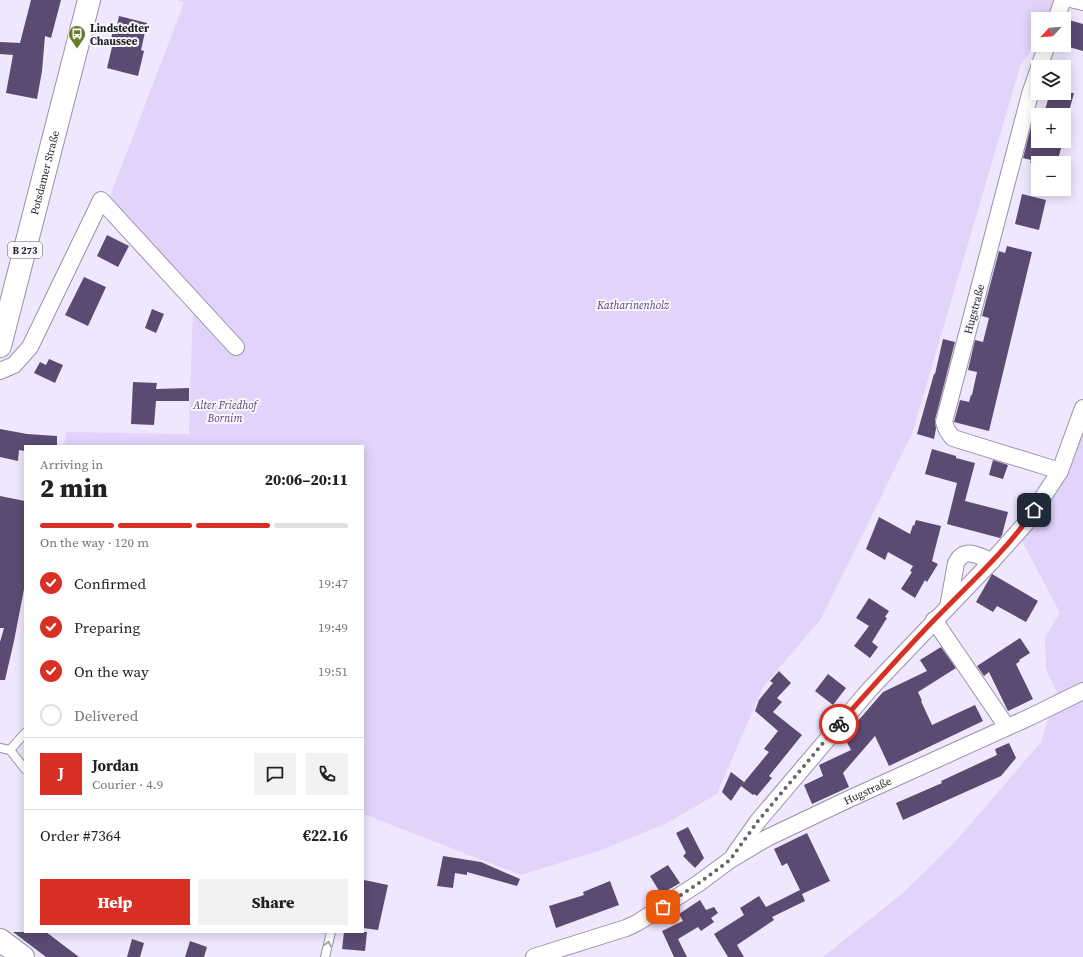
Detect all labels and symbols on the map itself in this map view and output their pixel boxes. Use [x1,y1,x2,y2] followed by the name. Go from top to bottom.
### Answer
[1031,12,1071,52] north arrow
[90,21,150,49] place label: Lindstedter Chaussee
[67,24,87,49] bus stop icon: Lindstedter Chaussee
[27,129,63,216] street label: Potsdamer Straße
[8,242,42,258] road number: B 273
[961,282,988,336] street label: Hugstraße
[596,298,670,313] park label: Katharinenholz
[192,398,260,426] park label: Alter Friedhof Bornim
[1017,493,1051,527] pin
[819,704,859,744] courier
[841,774,894,809] street label: Hugstraße
[646,890,680,924] pin
[323,941,331,948] one-way arrow

